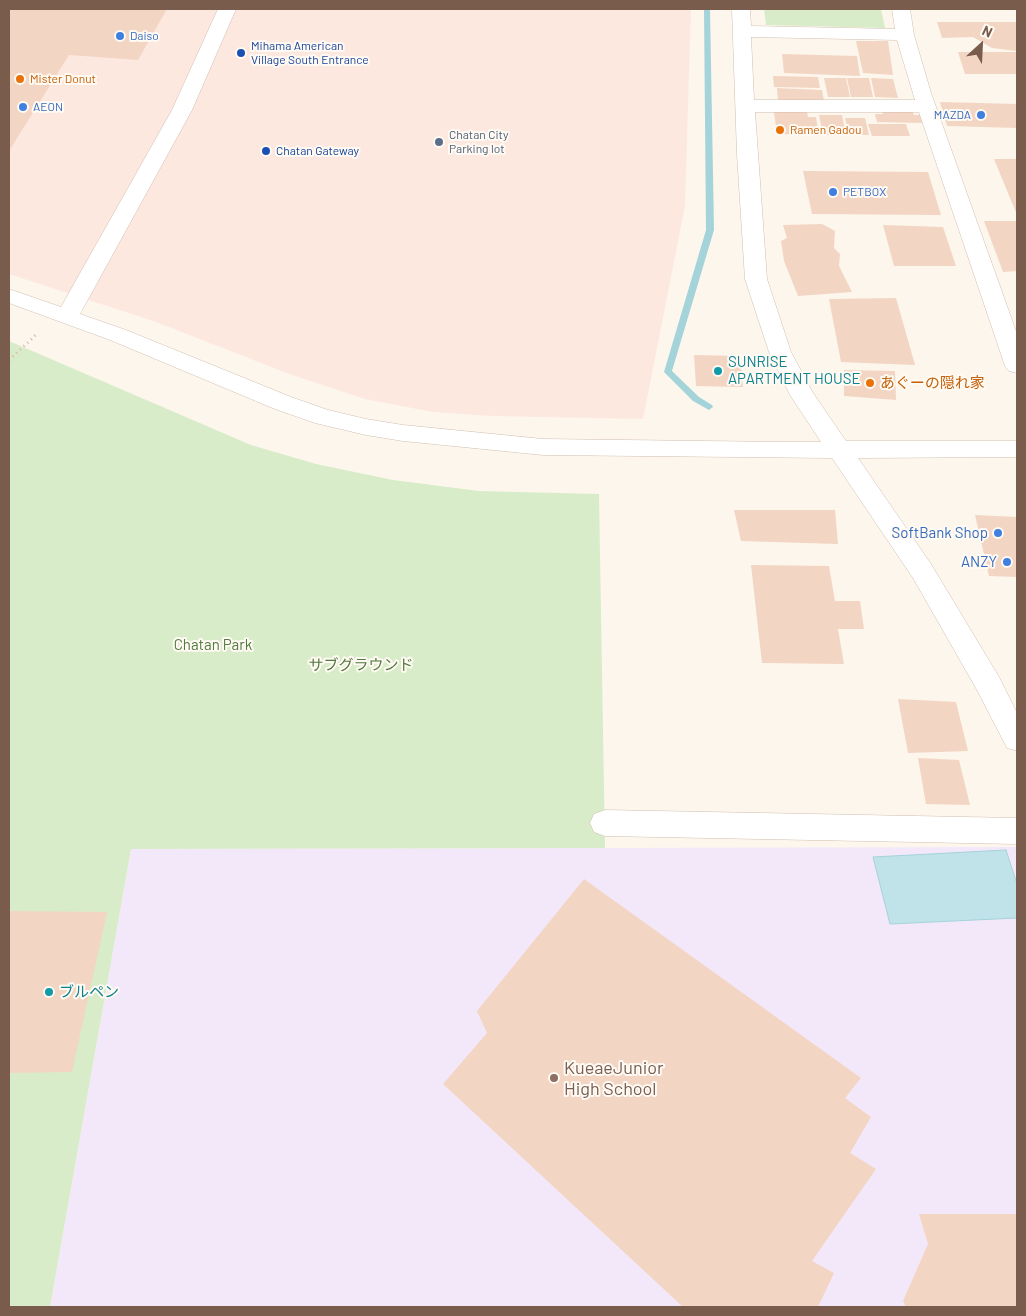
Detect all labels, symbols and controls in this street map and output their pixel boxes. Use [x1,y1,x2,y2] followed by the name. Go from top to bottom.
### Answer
[956,20,1006,70] north arrow
[980,21,995,41] text: N
[130,29,159,43] place label: Daiso
[114,30,126,42] marker: Daiso
[251,39,369,67] place label: Mihama American Village South Entrance
[235,47,247,59] marker: Mihama American Village South Entrance
[30,72,96,86] place label: Mister Donut
[14,73,26,85] marker: Mister Donut
[33,100,63,114] place label: AEON
[17,101,29,113] marker: AEON
[934,108,971,122] place label: MAZDA
[975,109,987,121] marker: MAZDA
[790,123,862,137] place label: Ramen Gadou
[774,124,786,136] marker: Ramen Gadou
[449,128,508,156] place label: Chatan City Parking lot
[433,136,445,148] marker: Chatan City Parking lot
[276,144,359,158] place label: Chatan Gateway
[260,145,272,157] marker: Chatan Gateway
[843,185,886,199] place label: PETBOX
[827,186,839,198] marker: PETBOX
[728,353,861,388] place label: SUNRISE APARTMENT HOUSE
[712,365,724,377] marker: SUNRISE APARTMENT HOUSE
[880,374,985,392] place label: あぐーの隠れ家
[864,377,876,389] marker: あぐーの隠れ家
[892,524,988,542] place label: SoftBank Shop
[992,527,1004,539] marker: SoftBank Shop
[961,553,997,571] place label: ANZY
[1001,556,1013,568] marker: ANZY
[174,636,252,654] park label: Chatan Park
[309,656,413,674] park label: サブグラウンド
[59,983,119,1001] place label: ブルペン
[43,986,55,998] marker: ブルペン
[564,1057,664,1100] place label: KueaeJunior High School
[548,1072,560,1084] marker: KueaeJunior High School

